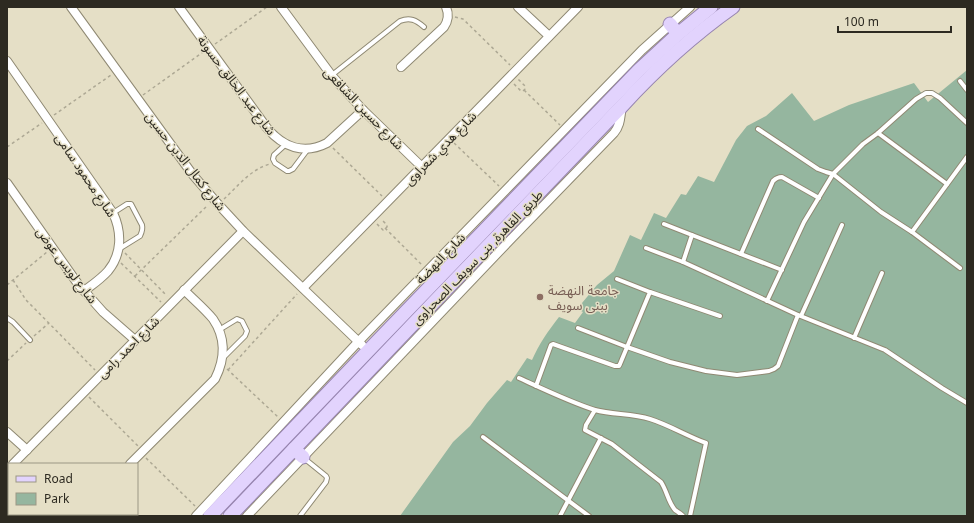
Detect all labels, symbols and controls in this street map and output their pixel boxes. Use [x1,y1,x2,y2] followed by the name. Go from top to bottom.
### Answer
[838,8,951,34] scale bar
[844,13,879,30] text: 100 m
[192,31,280,140] street label: شارع عبد الخالق حسونة
[318,63,408,155] street label: شارع حسين الشافعى
[400,107,482,191] street label: شارع هدي شعراوى
[140,108,230,215] street label: شارع كمال الدين حسين
[50,130,121,222] street label: شارع محمود سامى
[407,185,547,329] street label: طريق القاهرة, بنى سويف الصحراوى
[31,223,102,308] street label: شارع لويس عوض
[411,228,470,289] street label: شارع النهضة
[548,281,619,314] place label: جامعة النهضة ببنى سويف
[535,292,545,302] marker: جامعة النهضة ببنى سويف
[93,312,164,383] street label: شارع احمد رامى
[8,463,138,515] legend
[44,470,73,487] text: Road
[44,490,70,507] text: Park

